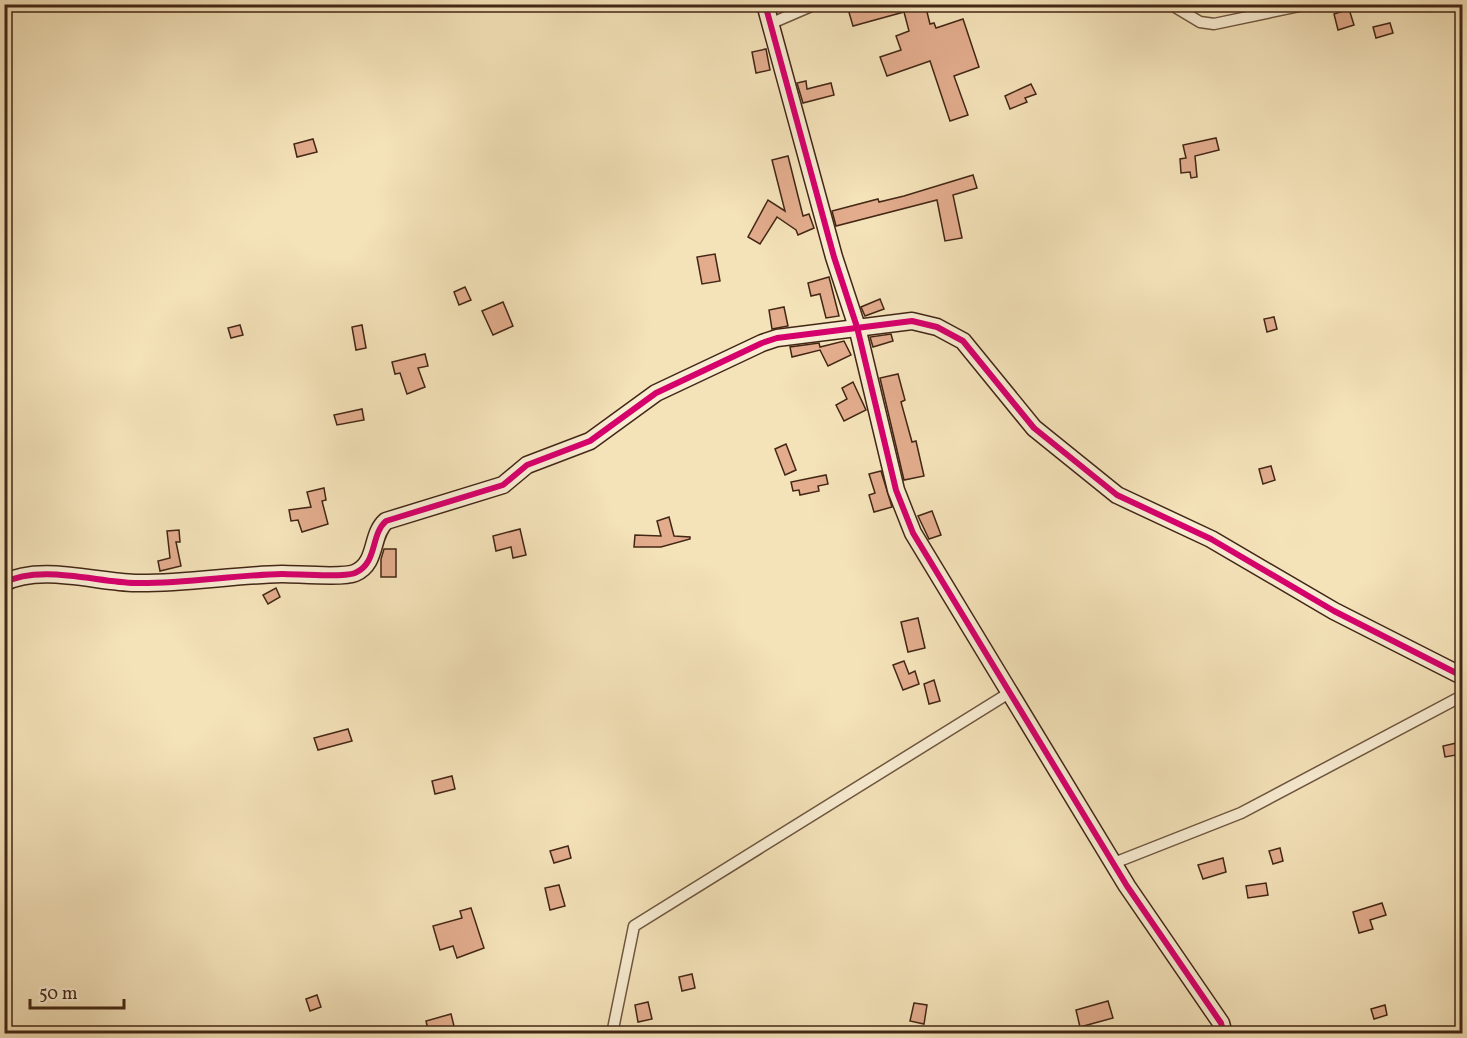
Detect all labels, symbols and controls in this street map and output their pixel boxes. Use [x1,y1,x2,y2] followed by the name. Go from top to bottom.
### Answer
[30,972,124,1010] scale bar
[39,982,78,1007] text: 50 m

